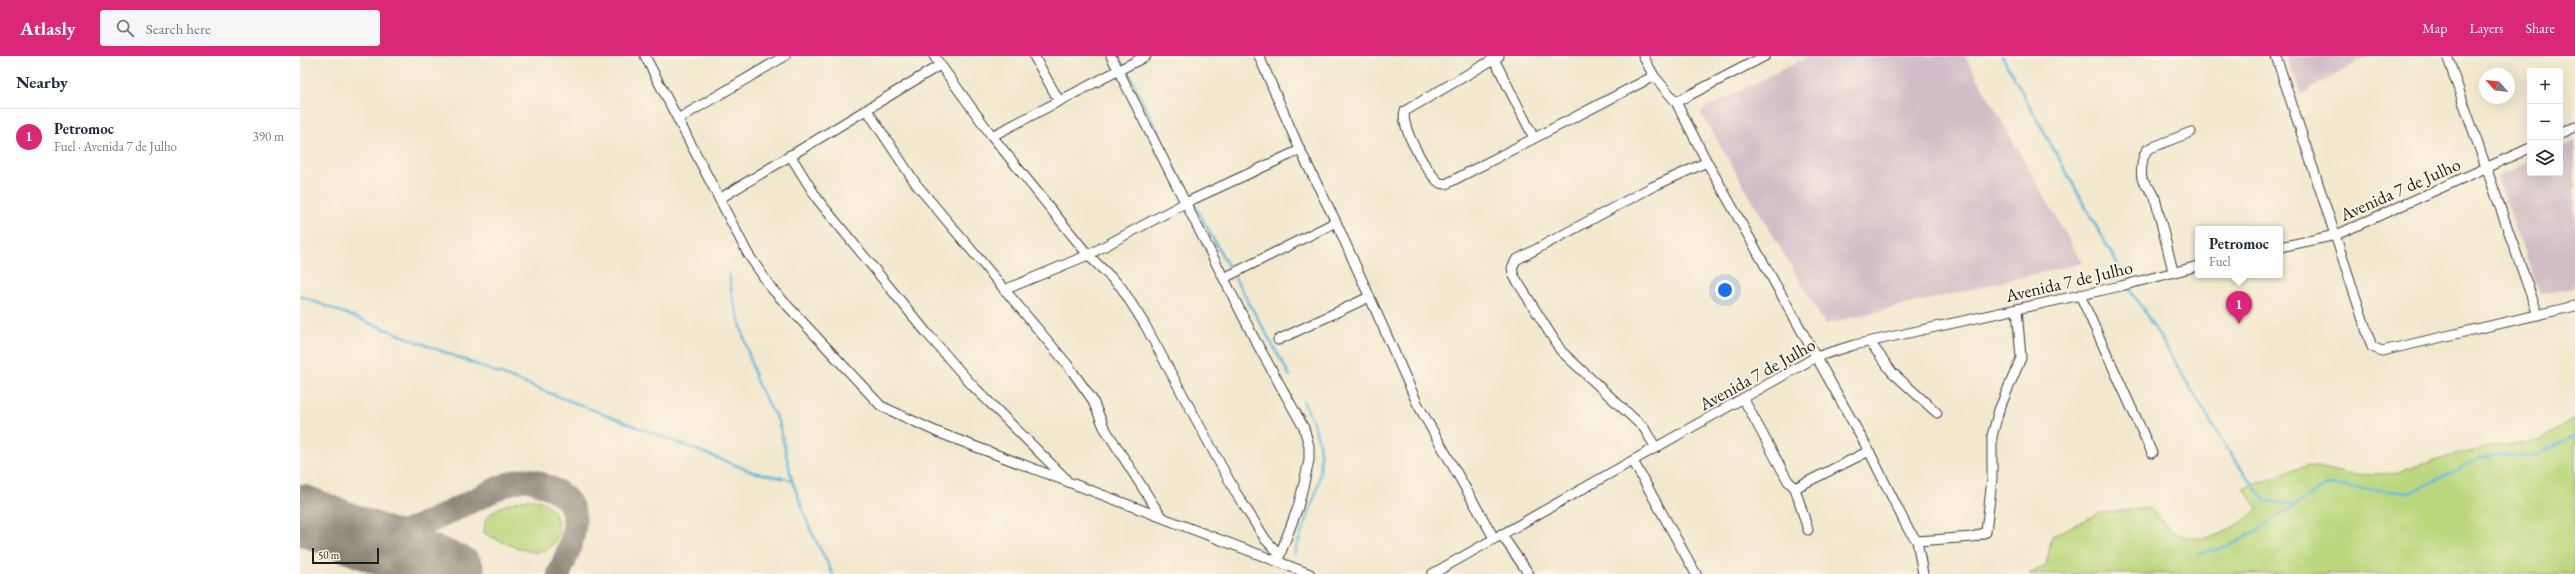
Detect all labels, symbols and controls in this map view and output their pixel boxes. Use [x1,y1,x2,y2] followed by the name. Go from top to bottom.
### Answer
[100,10,380,46] search box
[20,16,76,41] text: Atlasly
[114,17,136,39] icon: search
[146,19,211,38] text: Search here
[2422,19,2447,37] text: Map
[2469,19,2504,37] text: Layers
[2526,19,2555,37] text: Share
[2479,68,2515,104] north arrow
[2527,68,2563,176] map controls
[2527,68,2563,104] button: +
[16,71,68,93] text: Nearby
[2527,104,2563,140] button: −
[54,119,114,138] text: Petromoc
[26,128,32,145] text: 1
[253,128,284,145] text: 390 m
[54,138,177,155] text: Fuel · Avenida 7 de Julho
[2527,140,2563,176] button: layers
[2335,152,2464,226] street label: Avenida 7 de Julho
[2195,226,2283,278] popup
[2209,234,2269,253] text: Petromoc
[2209,253,2231,270] text: Fuel
[2002,255,2135,307] street label: Avenida 7 de Julho
[1715,280,1735,300] your location
[2226,291,2252,324] pin: 1
[1694,333,1819,416] street label: Avenida 7 de Julho
[312,546,379,565] scale bar
[318,548,339,562] text: 50 m

